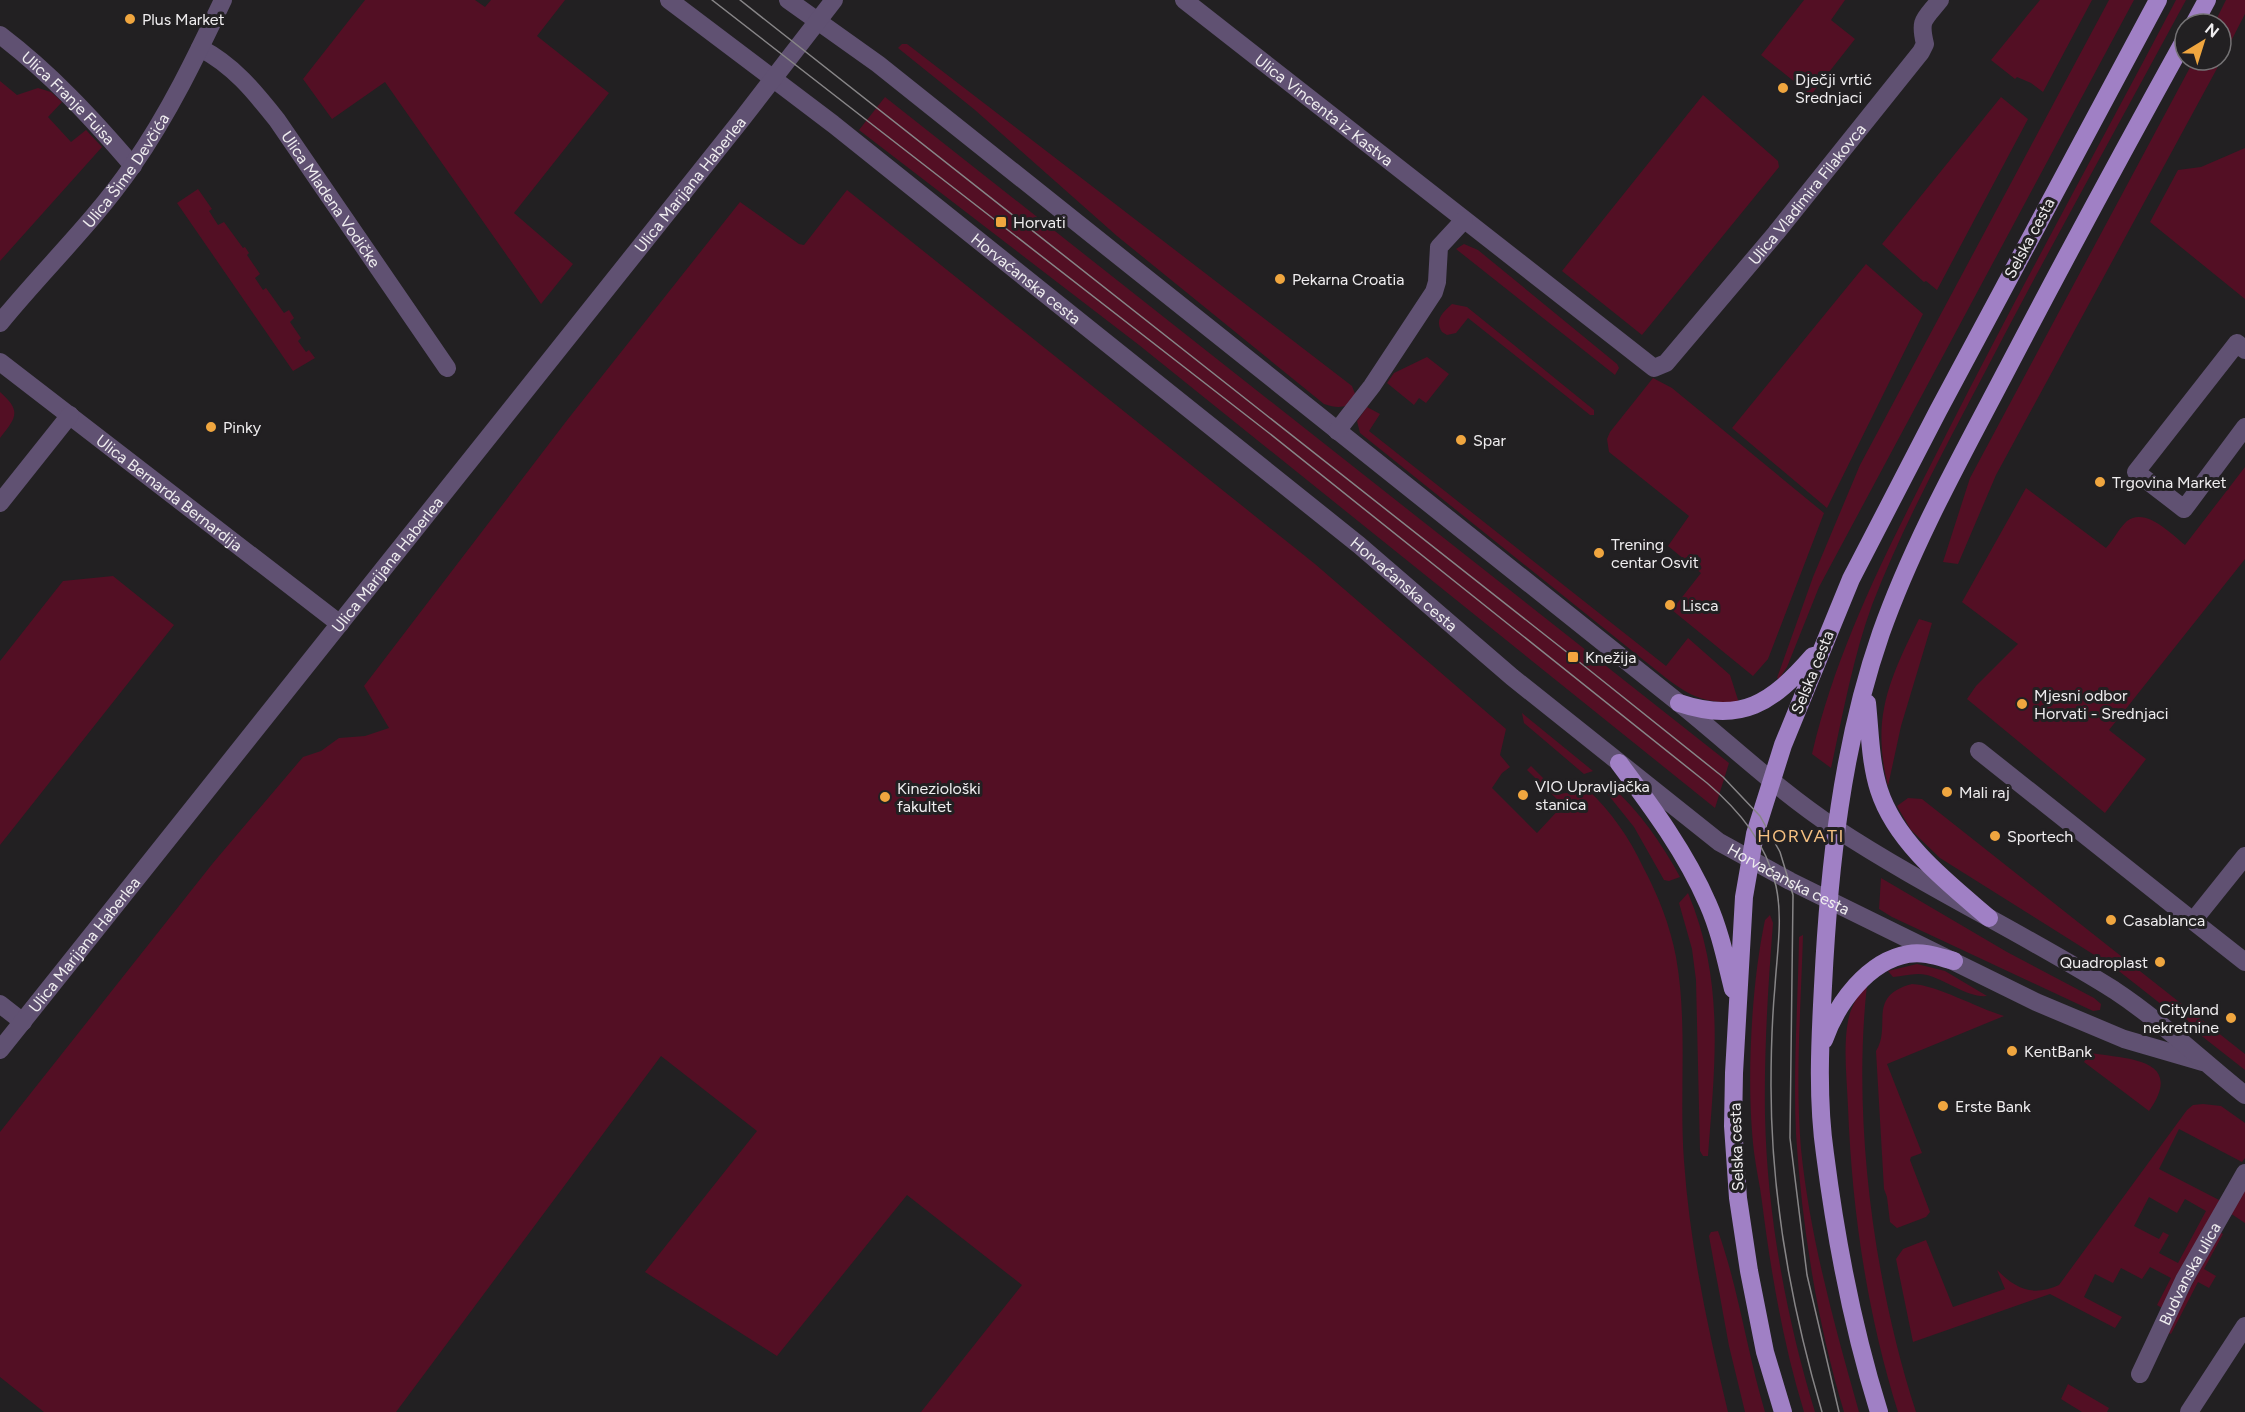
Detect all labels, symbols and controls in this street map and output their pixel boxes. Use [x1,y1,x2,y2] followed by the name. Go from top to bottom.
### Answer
[142,10,225,29] place label: Plus Market
[123,12,137,26] marker: Plus Market
[2173,12,2233,72] north arrow
[2201,19,2223,42] text: N
[18,48,119,149] street label: Ulica Franje Fuisa
[1251,50,1397,170] street label: Ulica Vincenta iz Kastva
[1795,70,1872,107] place label: Dječji vrtić Srednjaci
[1776,81,1790,95] marker: Dječji vrtić Srednjaci
[79,110,173,232] street label: Ulica Šime Devčića
[631,113,750,256] street label: Ulica Marijana Haberlea
[1744,120,1870,269] street label: Ulica Vladimira Filakovca
[277,127,384,271] street label: Ulica Mladena Vodičke
[2000,195,2059,282] street label: Selska cesta
[1013,213,1066,232] place label: Horvati
[994,215,1008,229] marker: Horvati
[967,229,1084,329] street label: Horvaćanska cesta
[1292,270,1404,289] place label: Pekarna Croatia
[1273,272,1287,286] marker: Pekarna Croatia
[223,418,262,437] place label: Pinky
[204,420,218,434] marker: Pinky
[92,431,246,555] street label: Ulica Bernarda Bernardija
[1473,431,1506,450] place label: Spar
[1454,433,1468,447] marker: Spar
[2112,473,2227,492] place label: Trgovina Market
[2093,475,2107,489] marker: Trgovina Market
[328,493,447,636] street label: Ulica Marijana Haberlea
[1347,533,1461,636] street label: Horvaćanska cesta
[1611,535,1699,572] place label: Trening centar Osvit
[1592,546,1606,560] marker: Trening centar Osvit
[1682,596,1718,615] place label: Lisca
[1663,598,1677,612] marker: Lisca
[1787,628,1838,717] street label: Selska cesta
[1585,648,1636,667] place label: Knežija
[1566,650,1580,664] marker: Knežija
[2034,686,2168,723] place label: Mjesni odbor Horvati - Srednjaci
[2015,697,2029,711] marker: Mjesni odbor Horvati - Srednjaci
[1535,777,1650,814] place label: VIO Upravljačka stanica
[897,779,981,816] place label: Kineziološki fakultet
[1959,783,2010,802] place label: Mali raj
[1940,785,1954,799] marker: Mali raj
[1516,788,1530,802] marker: VIO Upravljačka stanica
[878,790,892,804] marker: Kineziološki fakultet
[1757,825,1845,847] district label: HORVATI
[2007,827,2073,846] place label: Sportech
[1988,829,2002,843] marker: Sportech
[1724,840,1853,919] street label: Horvaćanska cesta
[25,873,144,1016] street label: Ulica Marijana Haberlea
[2123,911,2205,930] place label: Casablanca
[2104,913,2118,927] marker: Casablanca
[2060,953,2148,972] place label: Quadroplast
[2153,955,2167,969] marker: Quadroplast
[2143,1000,2219,1037] place label: Cityland nekretnine
[2224,1011,2238,1025] marker: Cityland nekretnine
[2024,1042,2092,1061] place label: KentBank
[2005,1044,2019,1058] marker: KentBank
[1955,1097,2031,1116] place label: Erste Bank
[1936,1099,1950,1113] marker: Erste Bank
[1725,1103,1748,1191] street label: Selska cesta
[2155,1219,2225,1328] street label: Budvanska ulica

